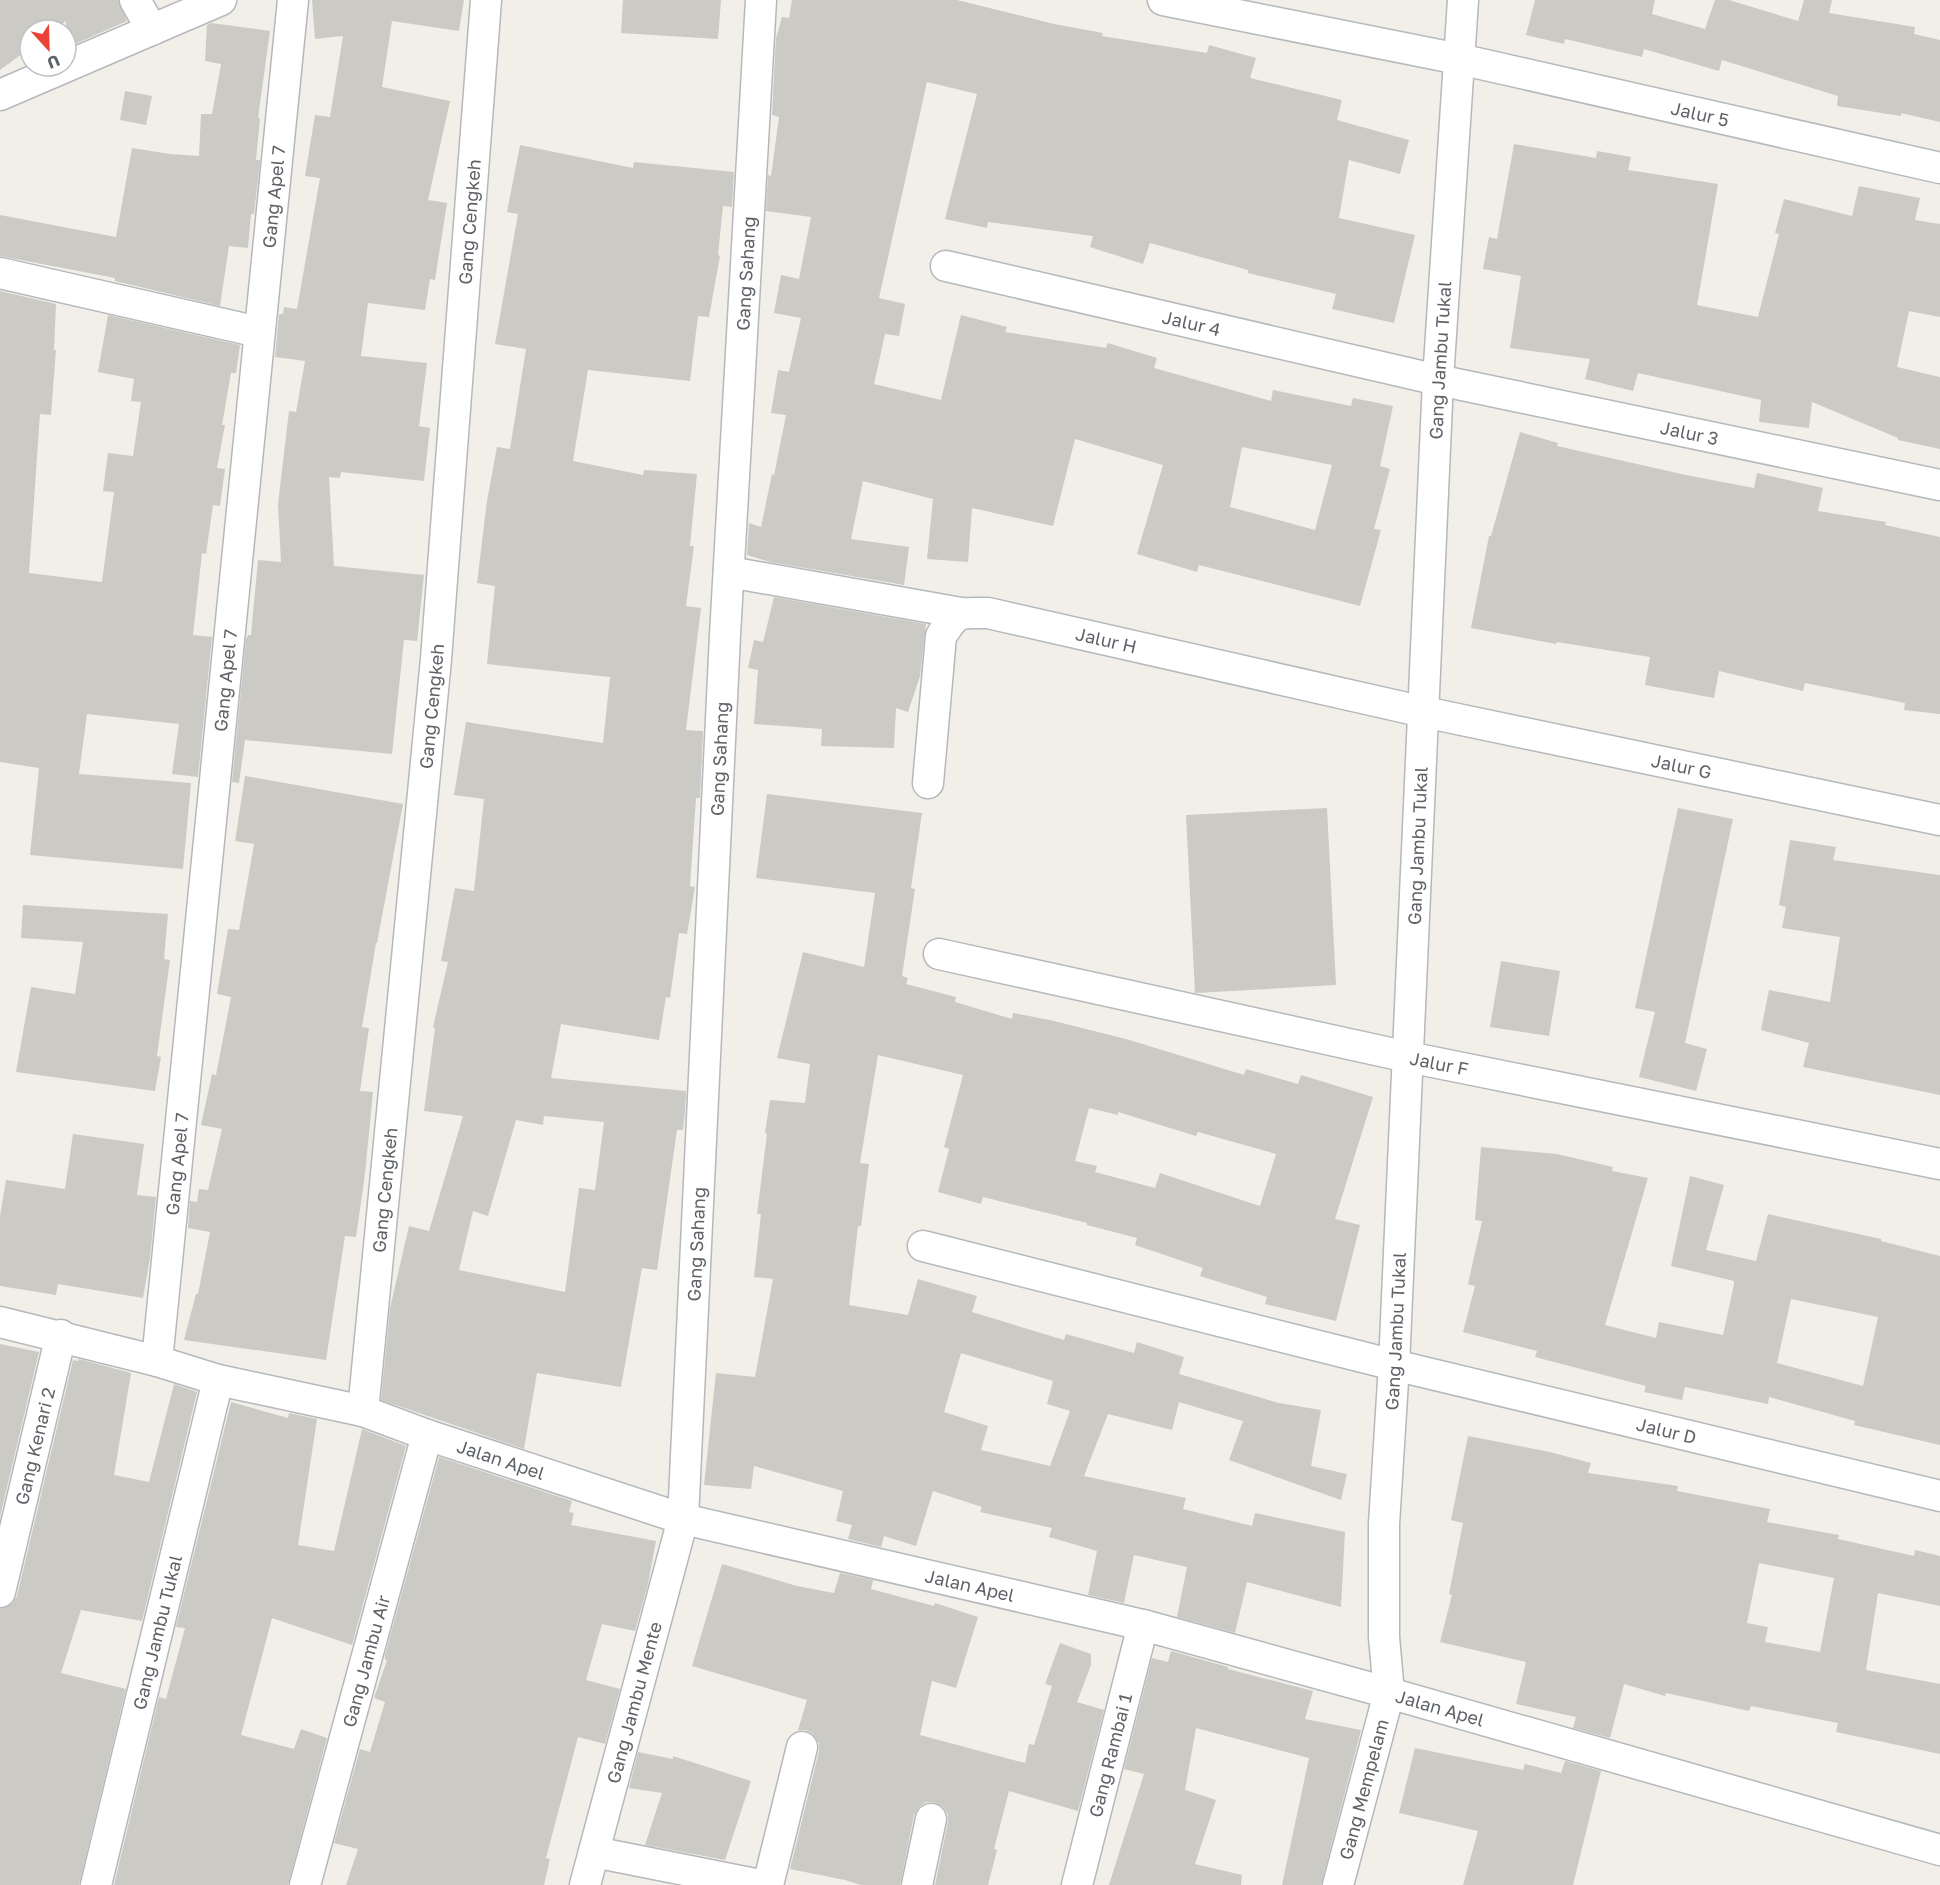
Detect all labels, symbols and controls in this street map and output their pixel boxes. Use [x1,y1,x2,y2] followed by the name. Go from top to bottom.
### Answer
[18,18,78,78] north arrow
[44,50,63,73] text: U
[1669,96,1731,131] street label: Jalur 5
[257,144,289,249] street label: Gang Apel 7
[453,158,485,285] street label: Gang Cengkeh
[731,216,760,331] street label: Gang Sahang
[1424,280,1455,440] street label: Gang Jambu Tukal
[1160,305,1223,340] street label: Jalur 4
[1658,416,1721,449] street label: Jalur 3
[1074,622,1139,657] street label: Jalur H
[209,628,241,733] street label: Gang Apel 7
[414,643,448,770] street label: Gang Cengkeh
[705,701,733,817] street label: Gang Sahang
[1649,749,1714,783] street label: Jalur G
[1403,766,1432,925] street label: Gang Jambu Tukal
[1408,1047,1470,1080] street label: Jalur F
[161,1112,193,1216] street label: Gang Apel 7
[367,1126,401,1254] street label: Gang Cengkeh
[682,1186,710,1302] street label: Gang Sahang
[1380,1251,1410,1411] street label: Gang Jambu Tukal
[10,1385,59,1507] street label: Gang Kenari 2
[1634,1413,1699,1448] street label: Jalur D
[454,1435,548,1484] street label: Jalan Apel
[128,1552,186,1712] street label: Gang Jambu Tukal
[923,1564,1017,1606] street label: Jalan Apel
[337,1593,394,1730] street label: Gang Jambu Air
[602,1619,666,1786] street label: Gang Jambu Mente
[1393,1684,1487,1731] street label: Jalan Apel
[1084,1691,1136,1819] street label: Gang Rambai 1
[1334,1717,1393,1862] street label: Gang Mempelam

